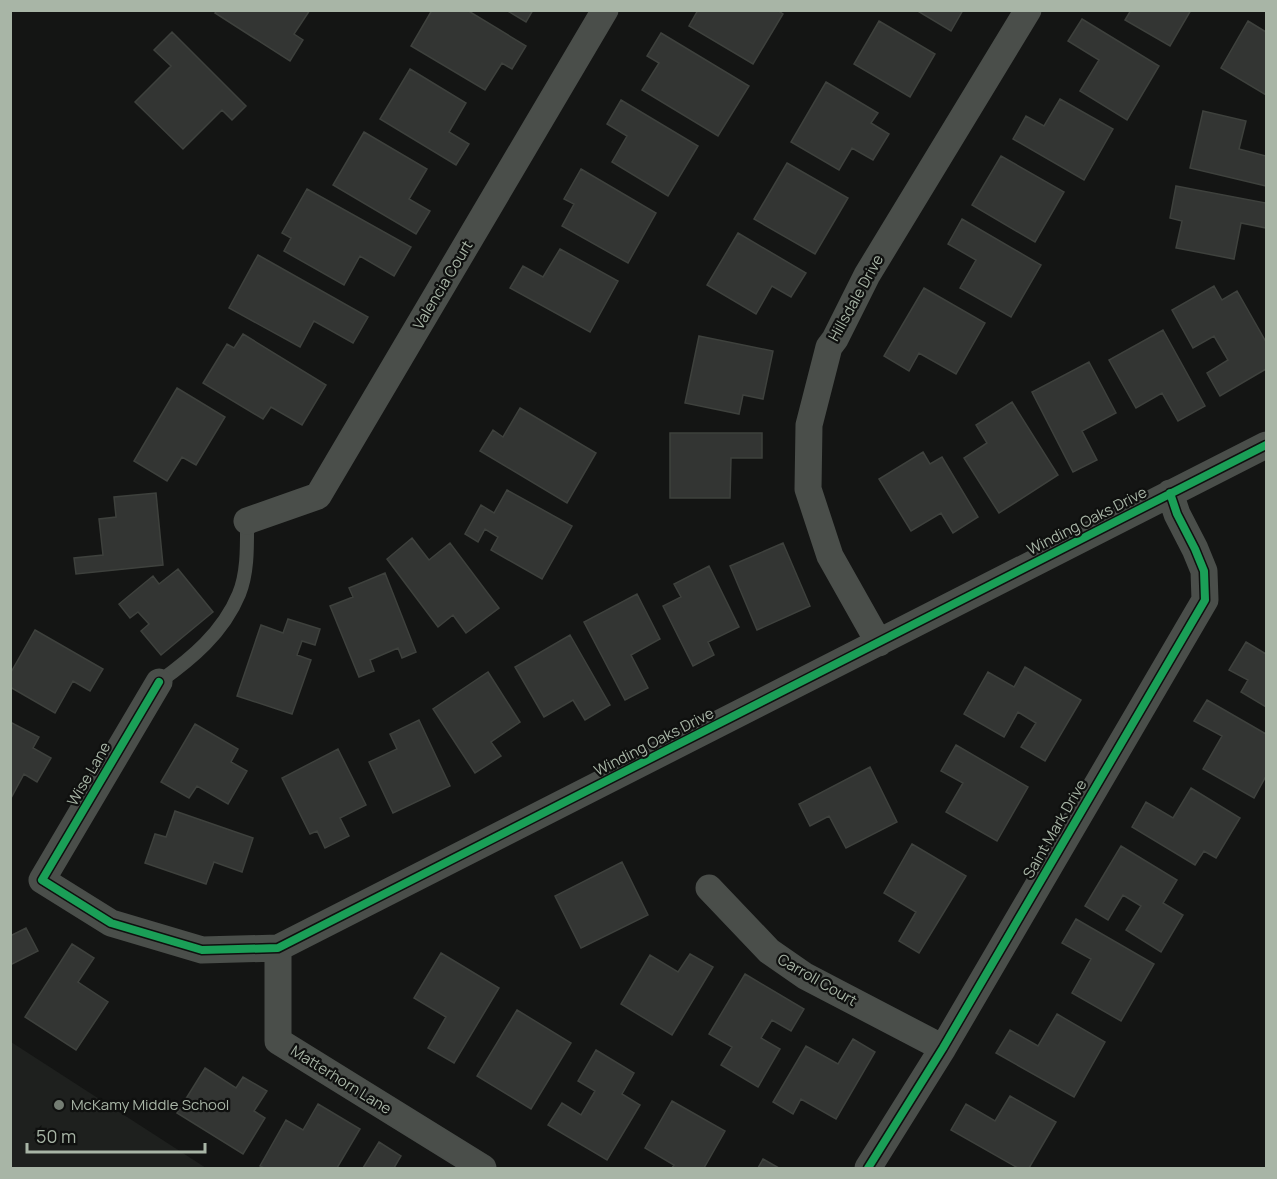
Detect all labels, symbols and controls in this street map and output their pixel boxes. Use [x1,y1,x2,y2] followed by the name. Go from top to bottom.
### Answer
[408,236,477,333] street label: Valencia Court
[823,250,888,345] street label: Hillsdale Drive
[1023,481,1150,560] street label: Winding Oaks Drive
[590,702,717,781] street label: Winding Oaks Drive
[62,738,115,810] street label: Wise Lane
[1018,775,1091,882] street label: Saint Mark Drive
[774,948,861,1011] street label: Carroll Court
[287,1040,396,1119] street label: Matterhorn Lane
[71,1094,229,1115] place label: McKamy Middle School
[52,1098,66,1112] marker: McKamy Middle School
[27,1116,206,1154] scale bar
[36,1124,76,1148] text: 50 m

